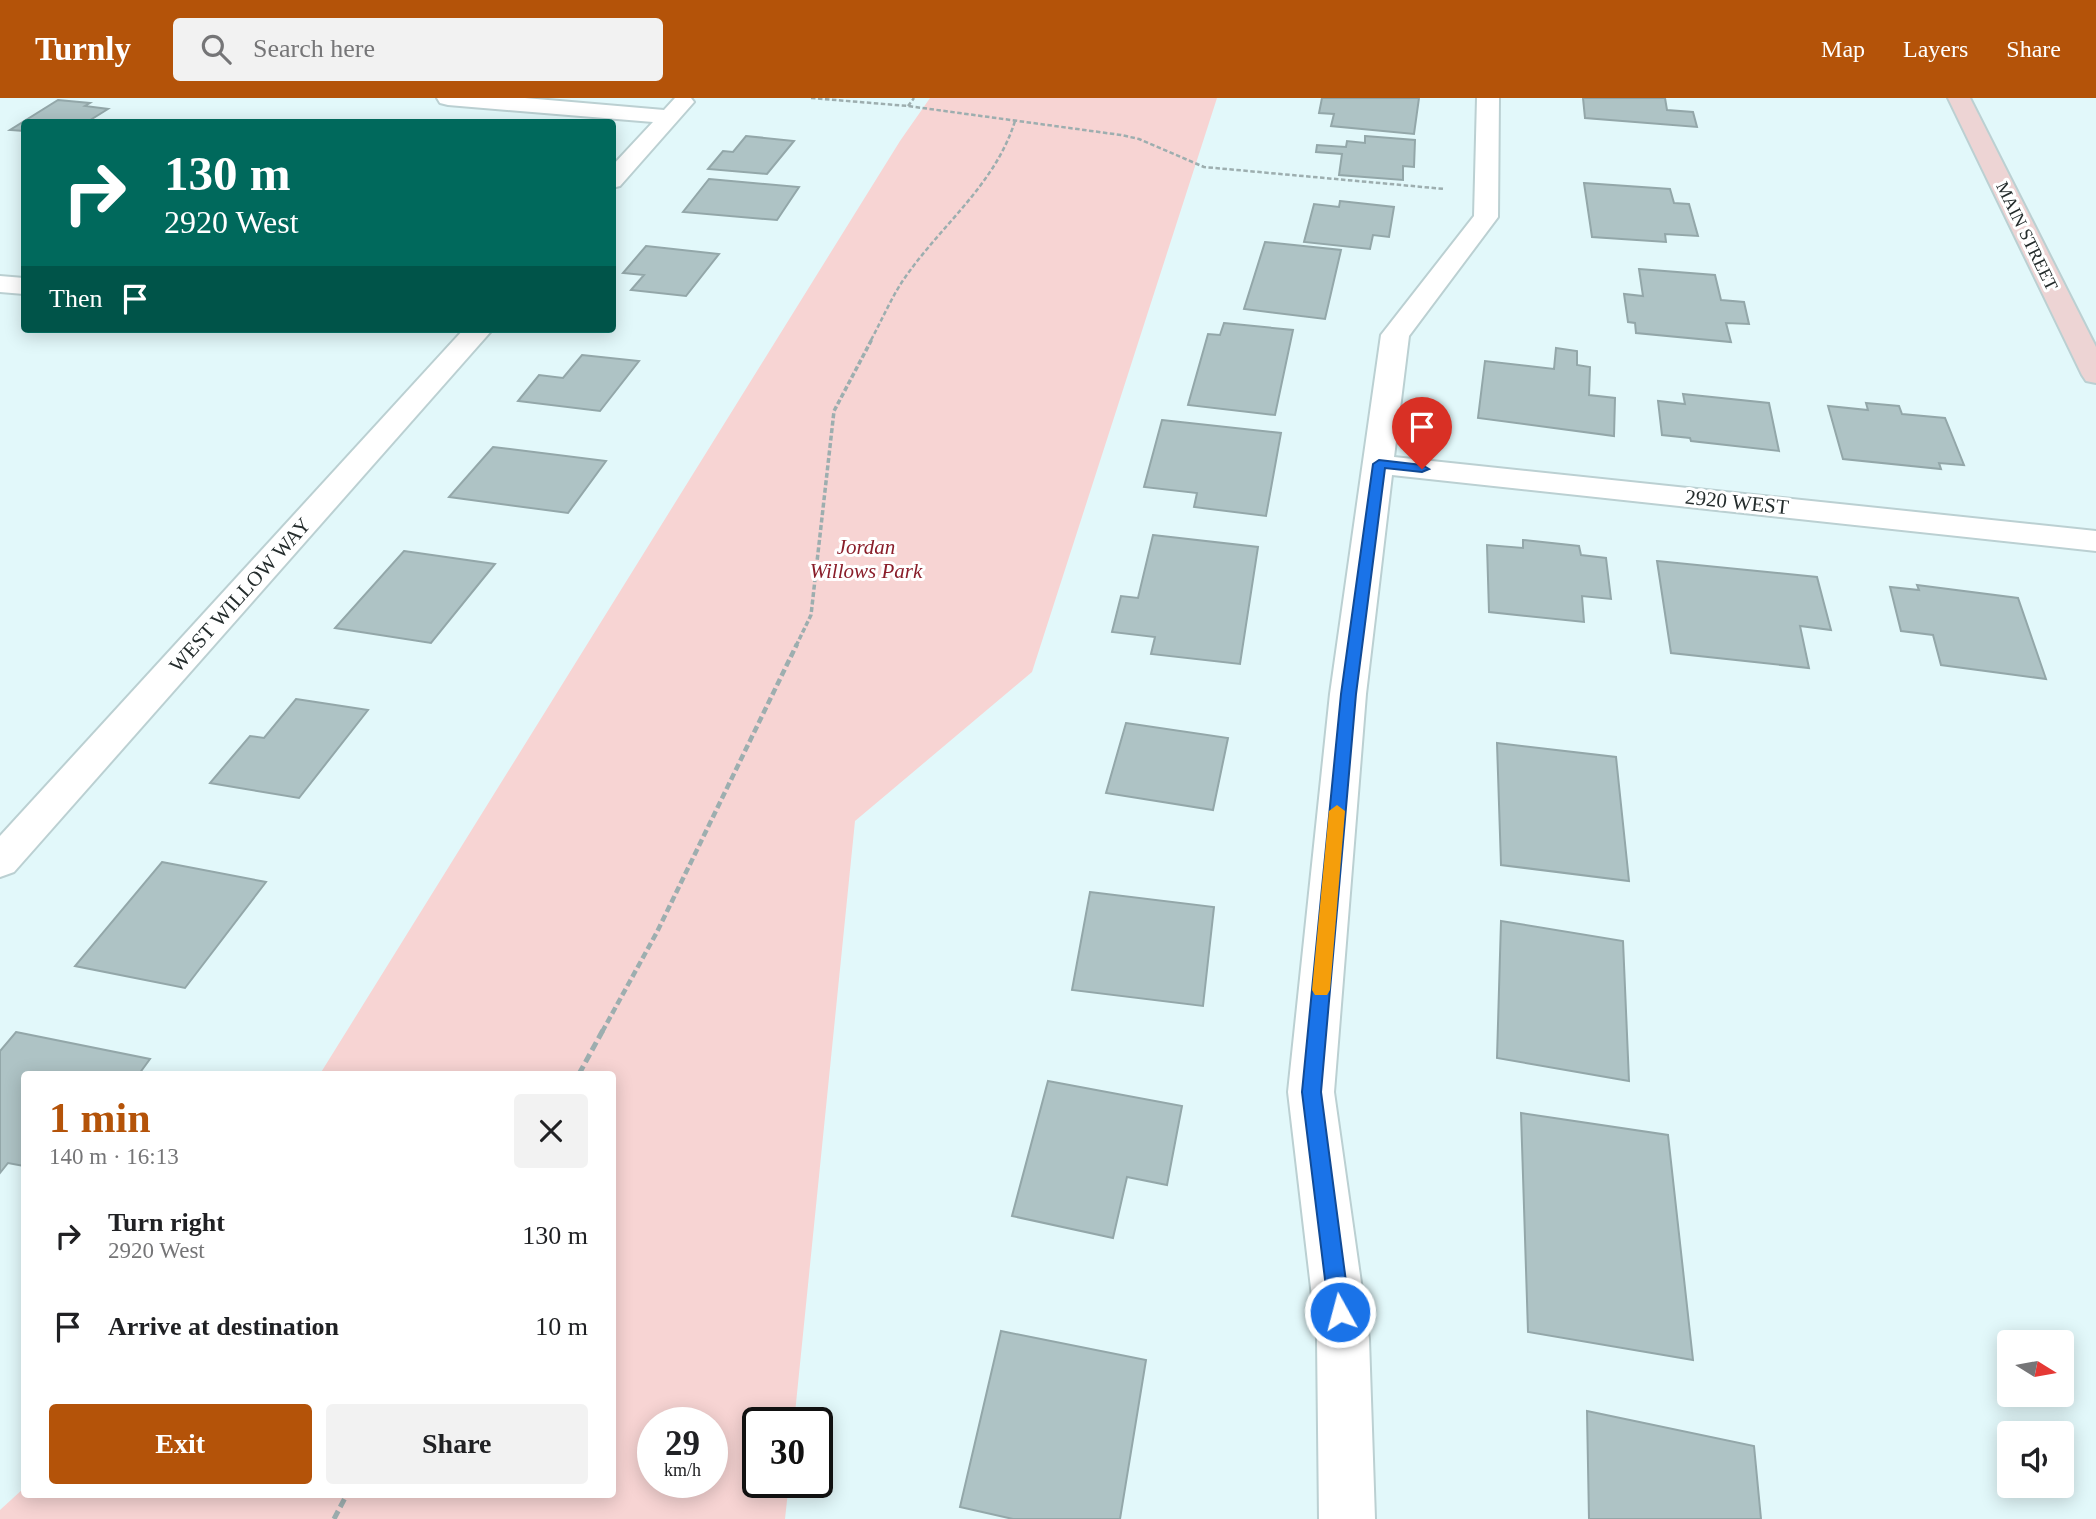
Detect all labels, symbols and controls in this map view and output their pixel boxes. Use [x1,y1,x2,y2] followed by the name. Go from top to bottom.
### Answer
[173,18,663,81] search box
[197,30,235,68] icon: search
[35,31,131,67] text: Turnly
[253,34,375,63] text: Search here
[1821,36,1865,62] text: Map
[1903,36,1968,62] text: Layers
[2006,36,2061,62] text: Share
[164,146,291,201] text: 130 m
[49,147,140,238] icon: right
[1992,178,2062,294] street label: MAIN STREET
[164,204,299,240] text: 2920 West
[116,280,154,318] icon: arrive
[49,284,102,313] text: Then
[1392,397,1452,469] pin
[1403,408,1441,446] icon: arrive
[1684,485,1790,519] street label: 2920 WEST
[164,513,316,677] street label: WEST WILLOW WAY
[810,535,923,583] park label: Jordan Willows Park
[514,1094,588,1168] button: close
[49,1095,151,1141] text: 1 min
[49,1144,179,1169] text: 140 m · 16:13
[108,1208,225,1237] text: Turn right
[49,1217,87,1255] icon: right
[522,1221,588,1250] text: 130 m
[108,1238,205,1263] text: 2920 West
[1303,1275,1377,1349] position arrow
[49,1308,87,1346] icon: arrive
[108,1312,339,1341] text: Arrive at destination
[535,1312,588,1341] text: 10 m
[1997,1330,2074,1407] north arrow
[1997,1330,2074,1498] map controls
[49,1404,312,1484] button: Exit
[326,1404,588,1484] button: Share
[742,1407,833,1498] speed limit sign: 30
[1997,1421,2074,1498] button: sound
[665,1424,700,1463] text: 29
[664,1460,701,1480] text: km/h

